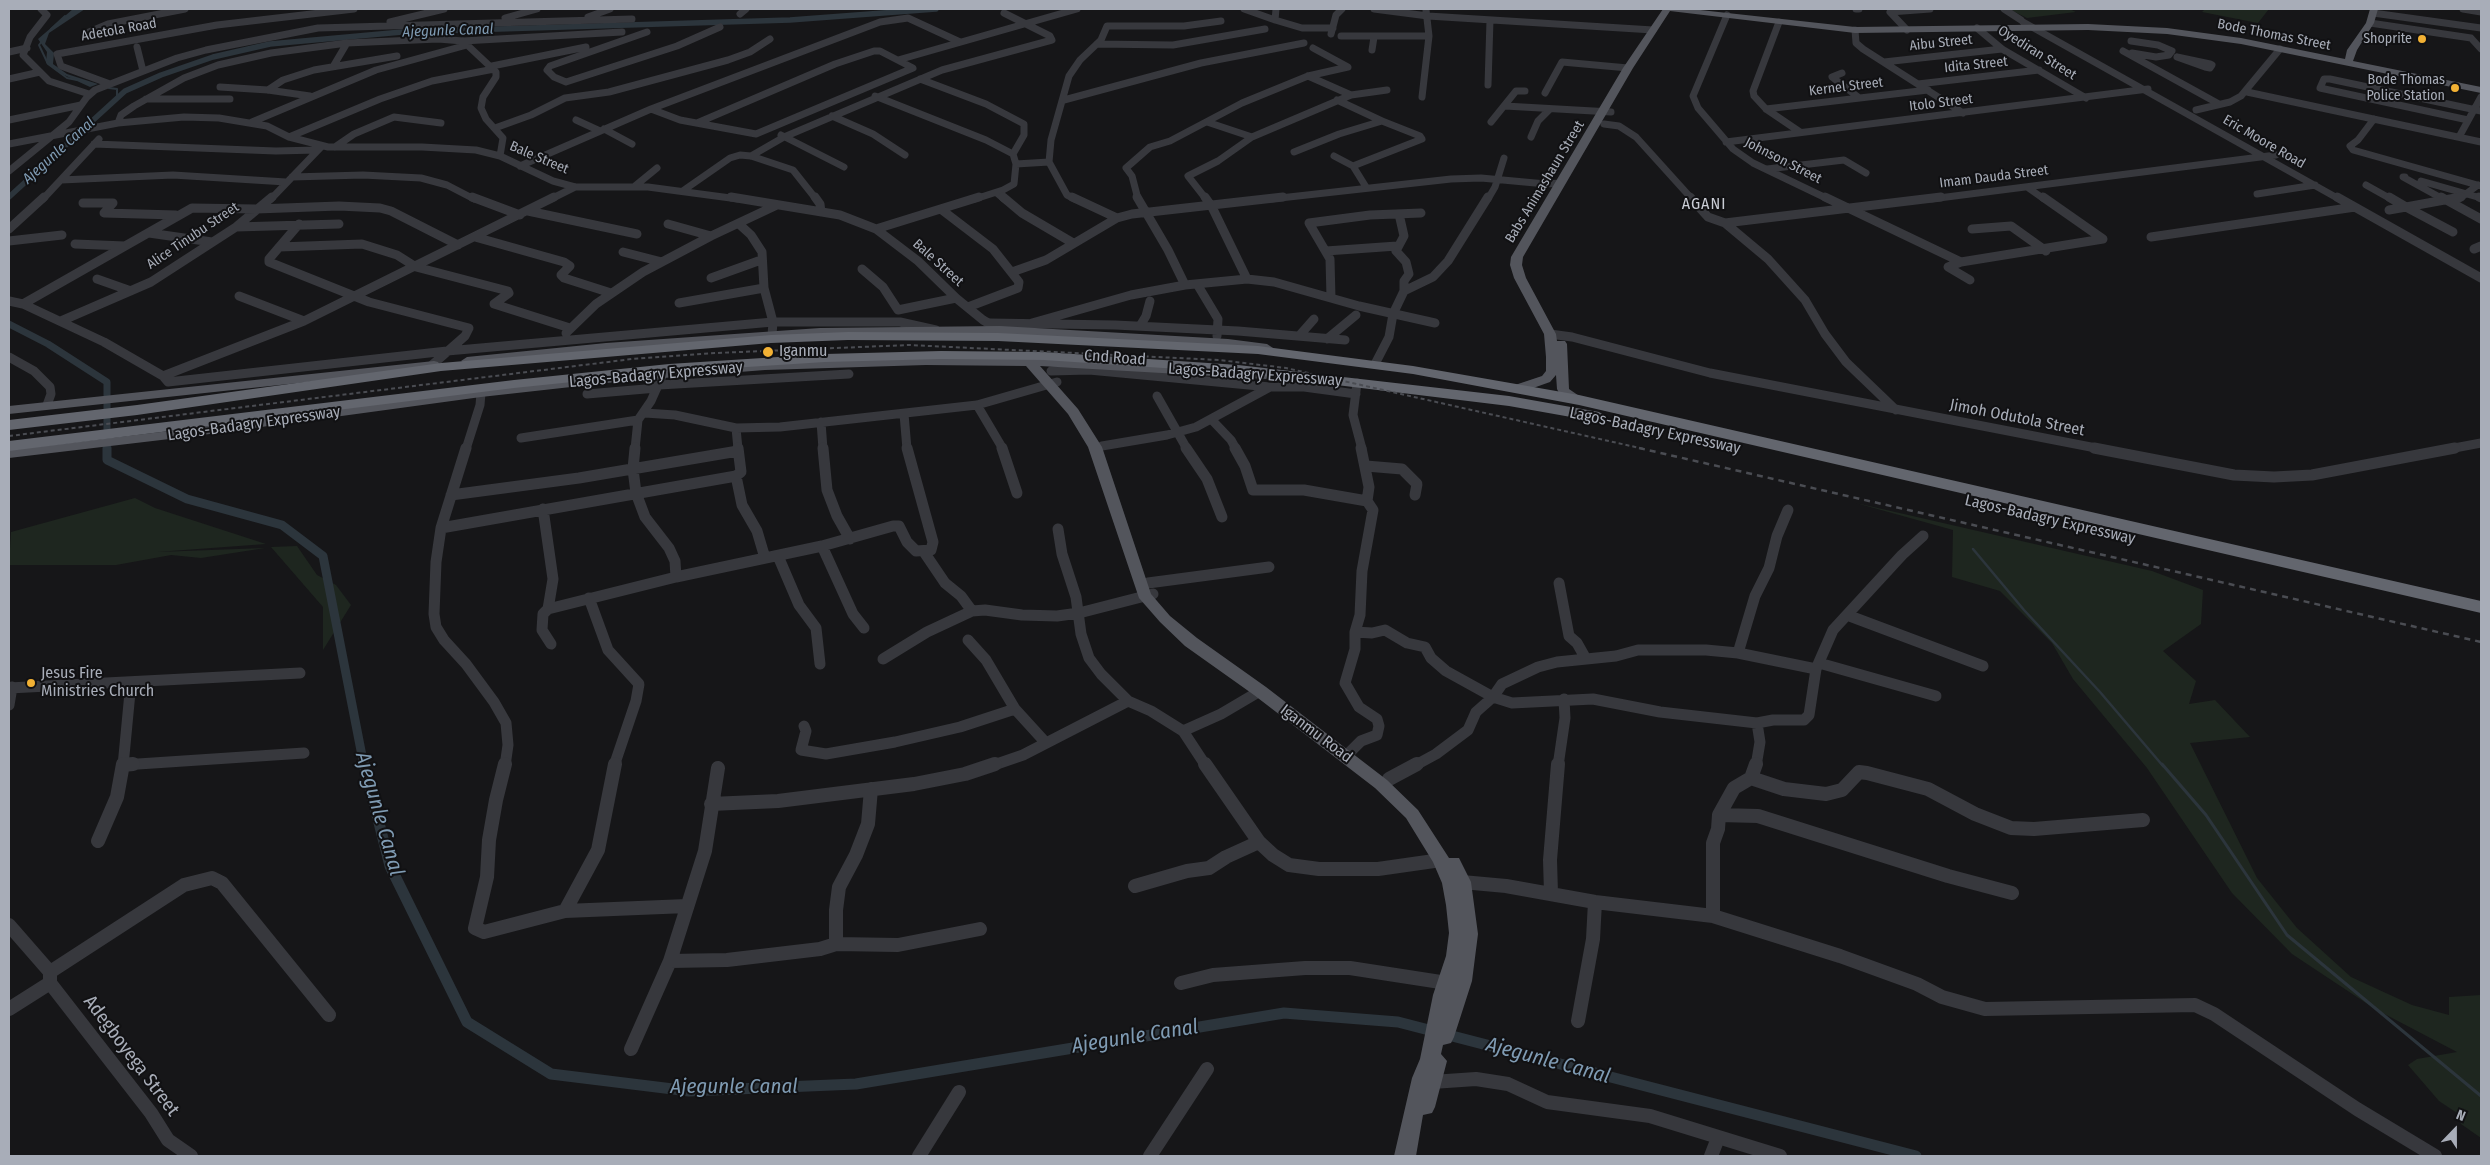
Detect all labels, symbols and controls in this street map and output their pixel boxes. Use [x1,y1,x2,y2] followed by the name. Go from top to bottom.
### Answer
[80,15,158,45] street label: Adetola Road
[2216,16,2332,54] street label: Bode Thomas Street
[402,20,494,42] water label: Ajegunle Canal
[1995,22,2079,84] street label: Oyediran Street
[1909,31,1973,55] street label: Aibu Street
[2363,31,2412,47] place label: Shoprite
[2416,33,2428,45] marker: Shoprite
[1943,53,2009,77] street label: Idita Street
[2366,72,2445,104] place label: Bode Thomas Police Station
[1808,74,1884,100] street label: Kernel Street
[2449,82,2461,94] marker: Bode Thomas Police Station
[1908,91,1974,115] street label: Itolo Street
[2220,112,2308,172] street label: Eric Moore Road
[19,114,99,188] water label: Ajegunle Canal
[1502,118,1588,246] street label: Babs Animashaun Street
[1742,134,1824,188] street label: Johnson Street
[507,138,571,178] street label: Bale Street
[1939,162,2049,192] street label: Imam Dauda Street
[1681,195,1727,215] district label: AGANI
[144,199,242,273] street label: Alice Tinubu Street
[909,236,967,290] street label: Bale Street
[779,342,827,362] place label: Iganmu
[761,345,775,359] marker: Iganmu
[1083,346,1147,370] street label: Cnd Road
[568,358,744,392] street label: Lagos-Badagry Expressway
[1167,359,1343,391] street label: Lagos-Badagry Expressway
[1948,396,2086,440] street label: Jimoh Odutola Street
[166,402,342,446] street label: Lagos-Badagry Expressway
[1568,403,1742,459] street label: Lagos-Badagry Expressway
[1963,491,2137,549] street label: Lagos-Badagry Expressway
[41,664,154,702] place label: Jesus Fire Ministries Church
[25,677,37,689] marker: Jesus Fire Ministries Church
[1276,701,1356,767] street label: Iganmu Road
[349,749,409,879] water label: Ajegunle Canal
[78,991,184,1121] street label: Adegboyega Street
[1070,1015,1200,1059] water label: Ajegunle Canal
[1483,1032,1613,1090] water label: Ajegunle Canal
[670,1074,798,1100] water label: Ajegunle Canal
[2430,1105,2480,1155] north arrow
[2454,1106,2468,1125] text: N

